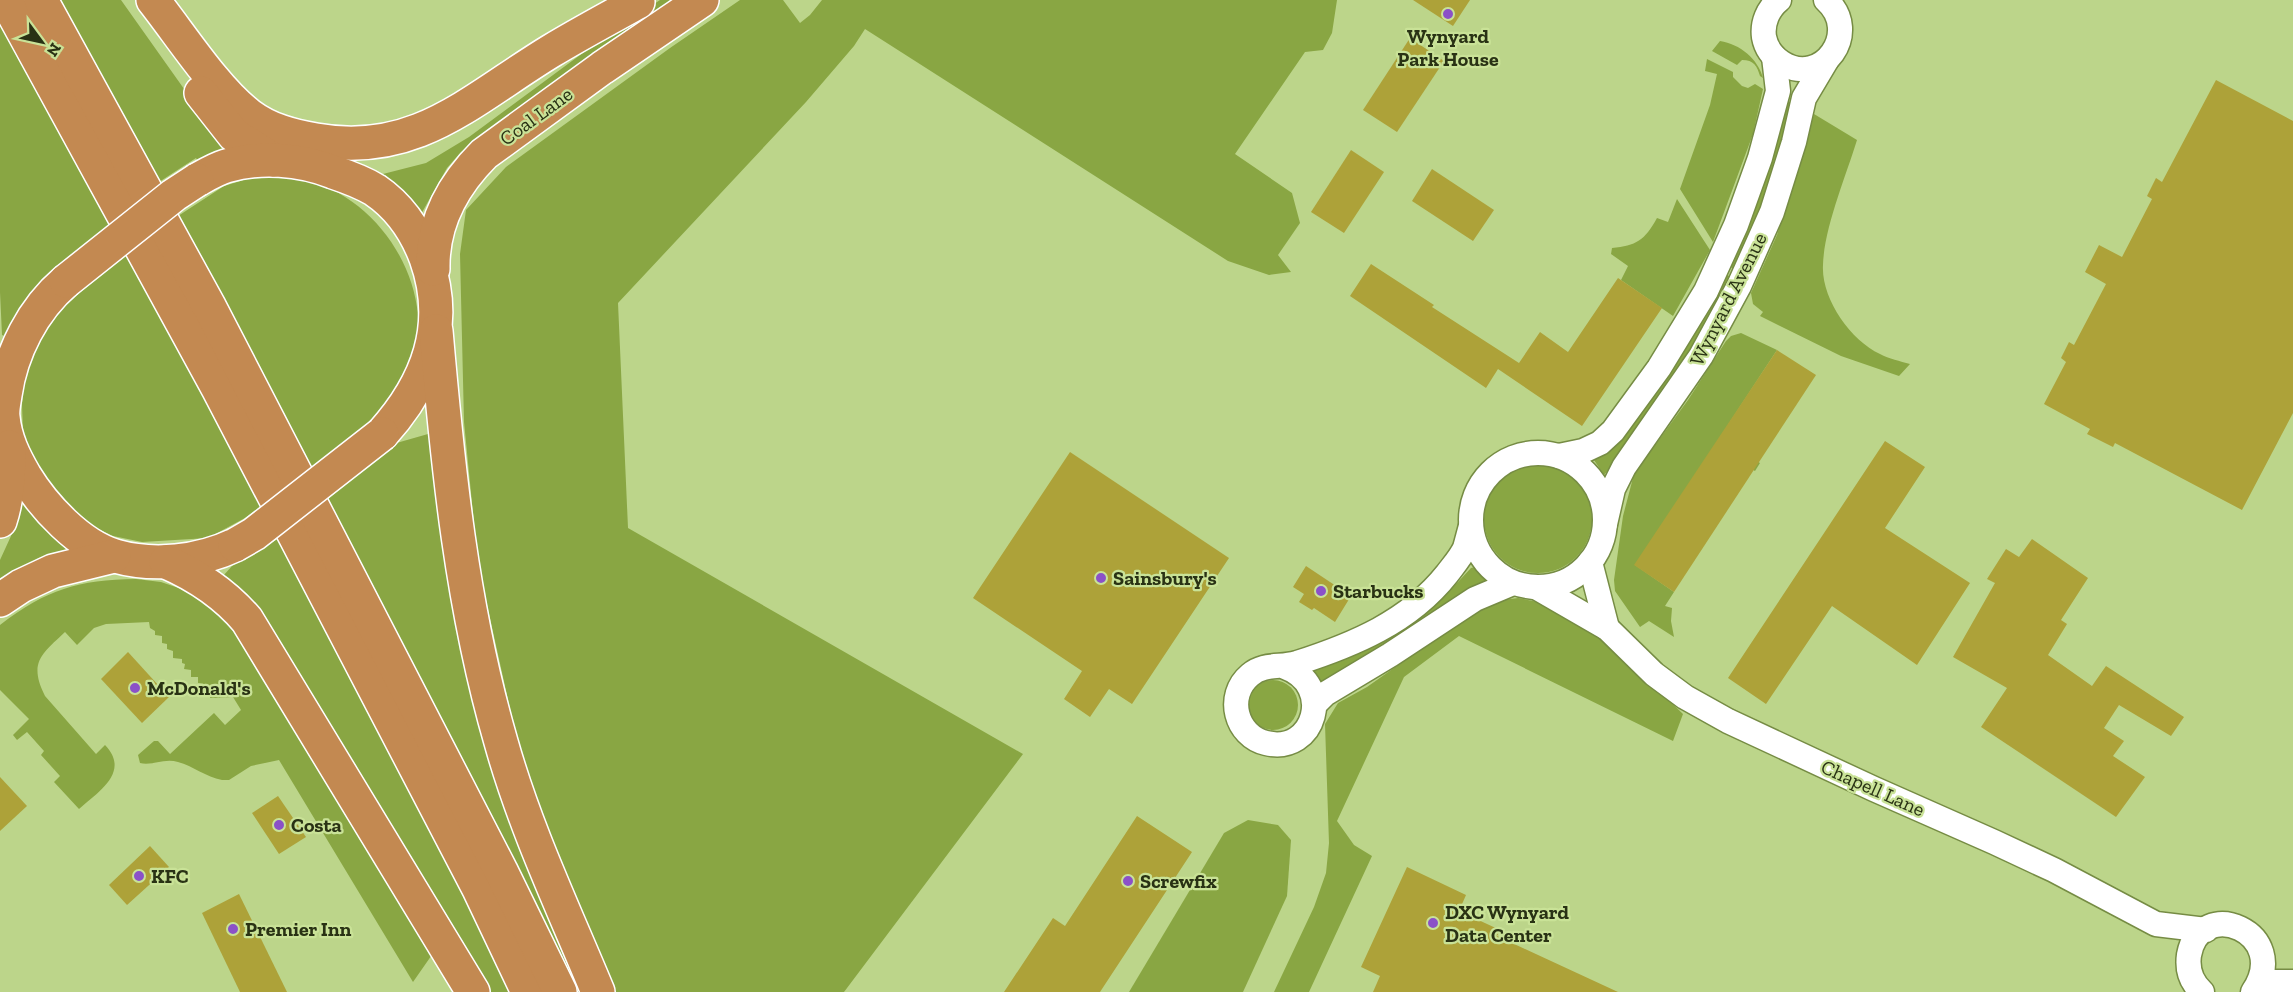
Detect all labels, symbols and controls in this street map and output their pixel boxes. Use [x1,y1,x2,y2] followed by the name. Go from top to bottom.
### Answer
[1441,7,1455,21] marker: Wynyard Park House
[12,12,72,72] north arrow
[1397,24,1499,71] place label: Wynyard Park House
[43,40,65,60] text: N
[495,82,577,150] street label: Coal Lane
[1684,229,1772,369] street label: Wynyard Avenue
[1113,566,1217,590] place label: Sainsbury's
[1094,571,1108,585] marker: Sainsbury's
[1333,579,1423,603] place label: Starbucks
[1314,584,1328,598] marker: Starbucks
[147,676,251,700] place label: McDonald's
[128,681,142,695] marker: McDonald's
[1818,755,1928,821] street label: Chapell Lane
[291,813,342,837] place label: Costa
[272,818,286,832] marker: Costa
[151,864,189,888] place label: KFC
[132,869,146,883] marker: KFC
[1140,869,1217,893] place label: Screwfix
[1121,874,1135,888] marker: Screwfix
[1445,900,1570,947] place label: DXC Wynyard Data Center
[1426,916,1440,930] marker: DXC Wynyard Data Center
[245,917,352,941] place label: Premier Inn
[226,922,240,936] marker: Premier Inn

